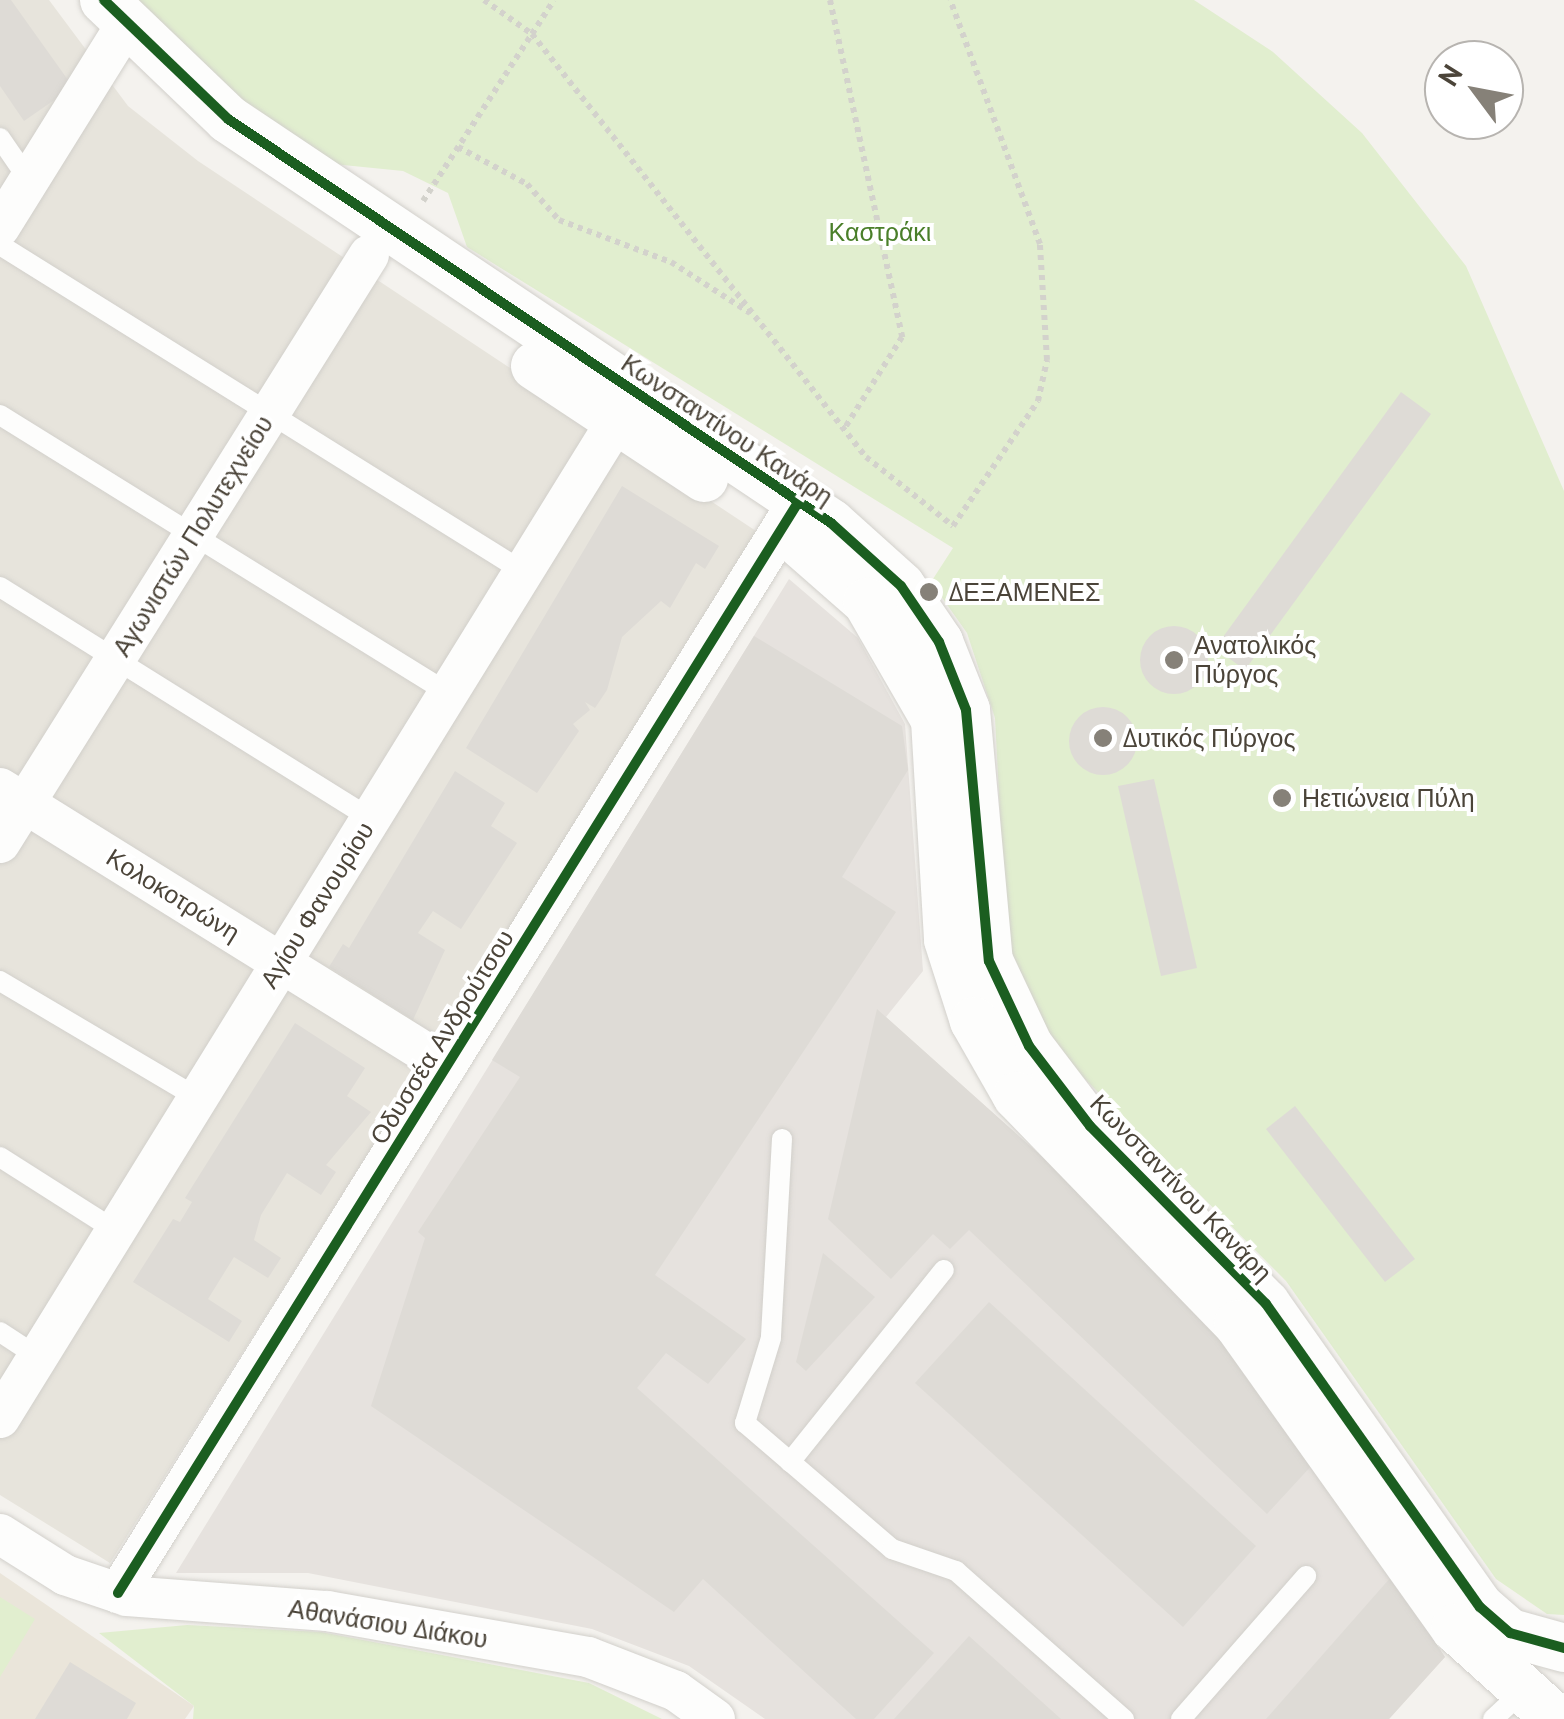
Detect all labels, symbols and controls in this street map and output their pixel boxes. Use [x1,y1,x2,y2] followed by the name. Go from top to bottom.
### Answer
[1424,40,1524,140] north arrow
[1429,57,1470,93] text: N
[829,217,931,247] park label: Καστράκι
[616,348,838,512] street label: Κωνσταντίνου Κανάρη
[107,410,279,662] street label: Αγωνιστών Πολυτεχνείου
[949,577,1100,607] place label: ΔΕΞΑΜΕΝΕΣ
[918,581,940,603] marker: ΔΕΞΑΜΕΝΕΣ
[1194,631,1316,690] place label: Ανατολικός Πύργος
[1163,649,1185,671] marker: Ανατολικός Πύργος
[1123,723,1296,753] place label: Δυτικός Πύργος
[1092,727,1114,749] marker: Δυτικός Πύργος
[1302,783,1475,813] place label: Ηετιώνεια Πύλη
[1271,787,1293,809] marker: Ηετιώνεια Πύλη
[254,816,380,994] street label: Αγίου Φανουρίου
[101,842,245,948] street label: Κολοκοτρώνη
[364,924,520,1150] street label: Οδυσσέα Ανδρούτσου
[1084,1088,1278,1288] street label: Κωνσταντίνου Κανάρη
[286,1593,490,1655] street label: Αθανάσιου Διάκου

